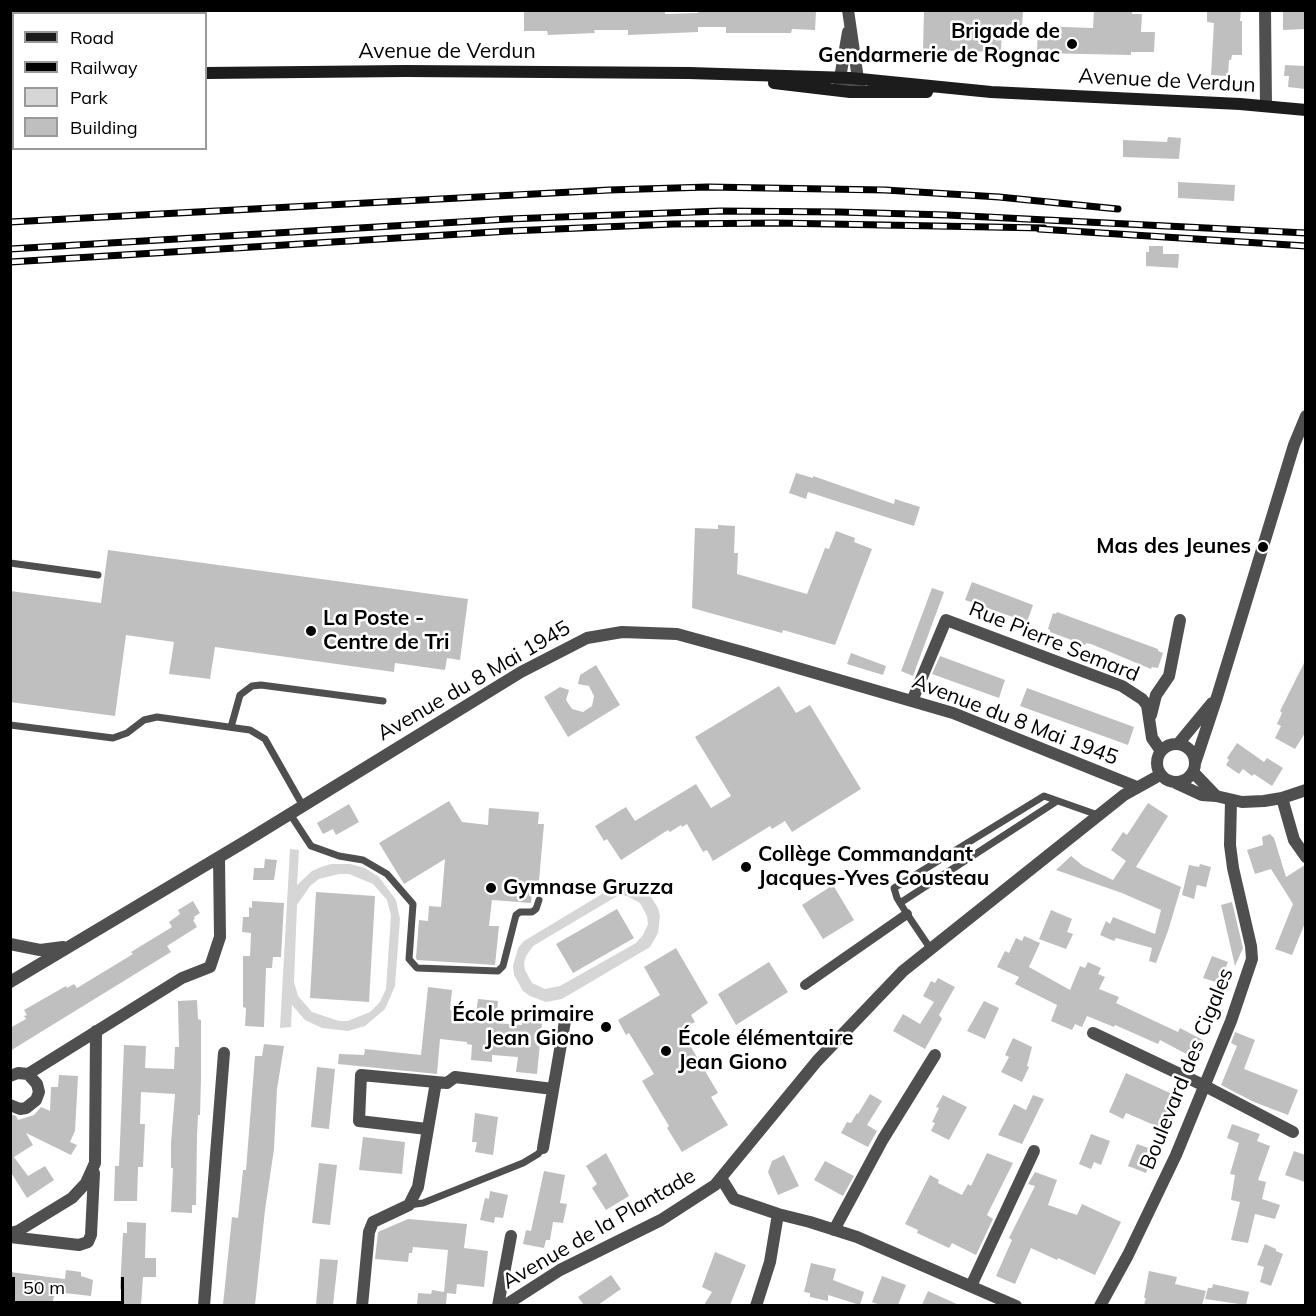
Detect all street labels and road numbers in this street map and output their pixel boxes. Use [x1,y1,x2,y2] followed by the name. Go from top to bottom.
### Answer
[358,39,536,65] street label: Avenue de Verdun
[1078,64,1256,98] street label: Avenue de Verdun
[965,596,1143,688] street label: Rue Pierre Semard
[373,615,575,747] street label: Avenue du 8 Mai 1945
[909,669,1121,771] street label: Avenue du 8 Mai 1945
[1135,965,1239,1173] street label: Boulevard des Cigales
[498,1163,700,1295] street label: Avenue de la Plantade

